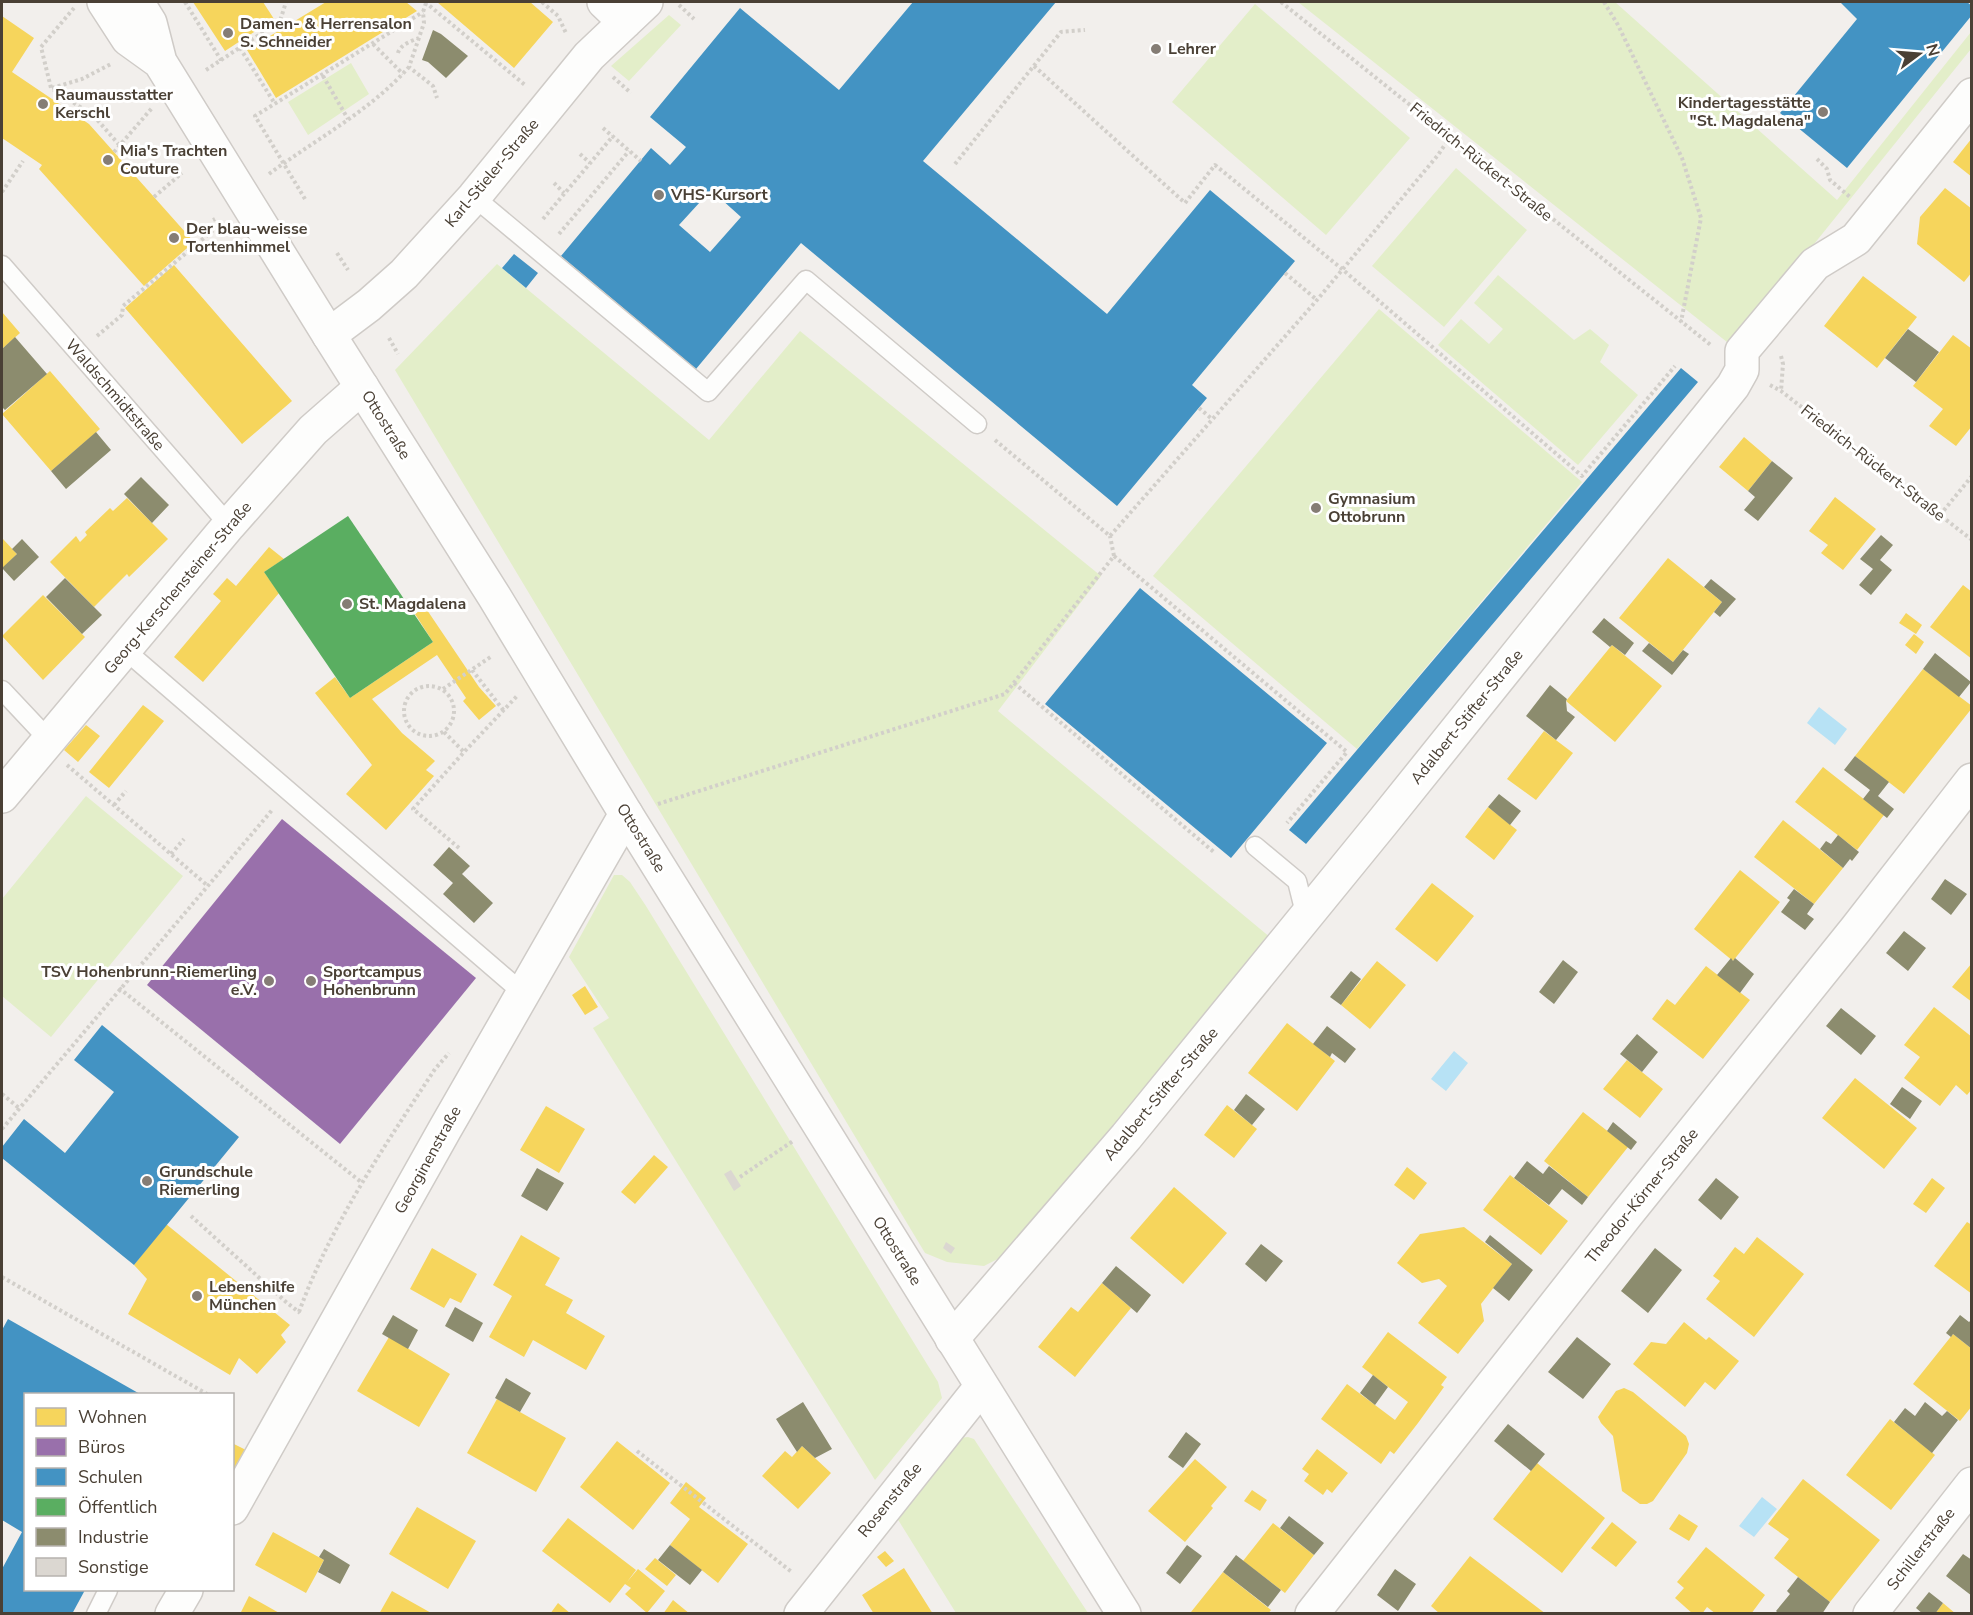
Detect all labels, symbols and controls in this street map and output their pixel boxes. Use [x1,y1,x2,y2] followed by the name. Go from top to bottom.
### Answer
[240,13,412,53] place label: Damen- & Herrensalon S. Schneider
[1889,24,1949,84] north arrow
[221,26,235,40] marker: Damen- & Herrensalon S. Schneider
[1168,38,1217,60] place label: Lehrer
[1920,41,1945,59] text: N
[1149,42,1163,56] marker: Lehrer
[55,84,174,124] place label: Raumausstatter Kerschl
[1678,92,1811,132] place label: Kindertagesstätte "St. Magdalena"
[36,97,50,111] marker: Raumausstatter Kerschl
[1405,97,1557,227] street label: Friedrich-Rückert-Straße
[1816,105,1830,119] marker: Kindertagesstätte "St. Magdalena"
[440,114,544,232] street label: Karl-Stieler-Straße
[120,140,227,180] place label: Mia's Trachten Couture
[101,153,115,167] marker: Mia's Trachten Couture
[670,184,769,206] place label: VHS-Kursort
[652,188,666,202] marker: VHS-Kursort
[186,218,308,258] place label: Der blau-weisse Tortenhimmel
[167,231,181,245] marker: Der blau-weisse Tortenhimmel
[60,334,170,456] street label: Waldschmidtstraße
[356,386,416,464] street label: Ottostraße
[1796,400,1950,526] street label: Friedrich-Rückert-Straße
[1328,488,1416,528] place label: Gymnasium Ottobrunn
[99,497,257,679] street label: Georg-Kerschensteiner-Straße
[1309,501,1323,515] marker: Gymnasium Ottobrunn
[359,593,466,615] place label: St. Magdalena
[340,597,354,611] marker: St. Magdalena
[1406,645,1528,789] street label: Adalbert-Stifter-Straße
[611,799,671,877] street label: Ottostraße
[41,961,257,1001] place label: TSV Hohenbrunn-Riemerling e.V.
[323,961,422,1001] place label: Sportcampus Hohenbrunn
[262,974,276,988] marker: TSV Hohenbrunn-Riemerling e.V.
[304,974,318,988] marker: Sportcampus Hohenbrunn
[1099,1023,1223,1165] street label: Adalbert-Stifter-Straße
[389,1102,467,1218] street label: Georginenstraße
[1581,1124,1703,1268] street label: Theodor-Körner-Straße
[159,1161,253,1201] place label: Grundschule Riemerling
[140,1174,154,1188] marker: Grundschule Riemerling
[867,1212,927,1290] street label: Ottostraße
[209,1276,295,1316] place label: Lebenshilfe München
[190,1289,204,1303] marker: Lebenshilfe München
[24,1393,234,1591] legend
[78,1405,147,1429] text: Wohnen
[78,1435,125,1459] text: Büros
[853,1458,927,1542] street label: Rosenstraße
[78,1465,143,1489] text: Schulen
[78,1495,157,1519] text: Öffentlich
[1882,1503,1960,1595] street label: Schillerstraße
[78,1525,149,1549] text: Industrie
[78,1555,148,1579] text: Sonstige

